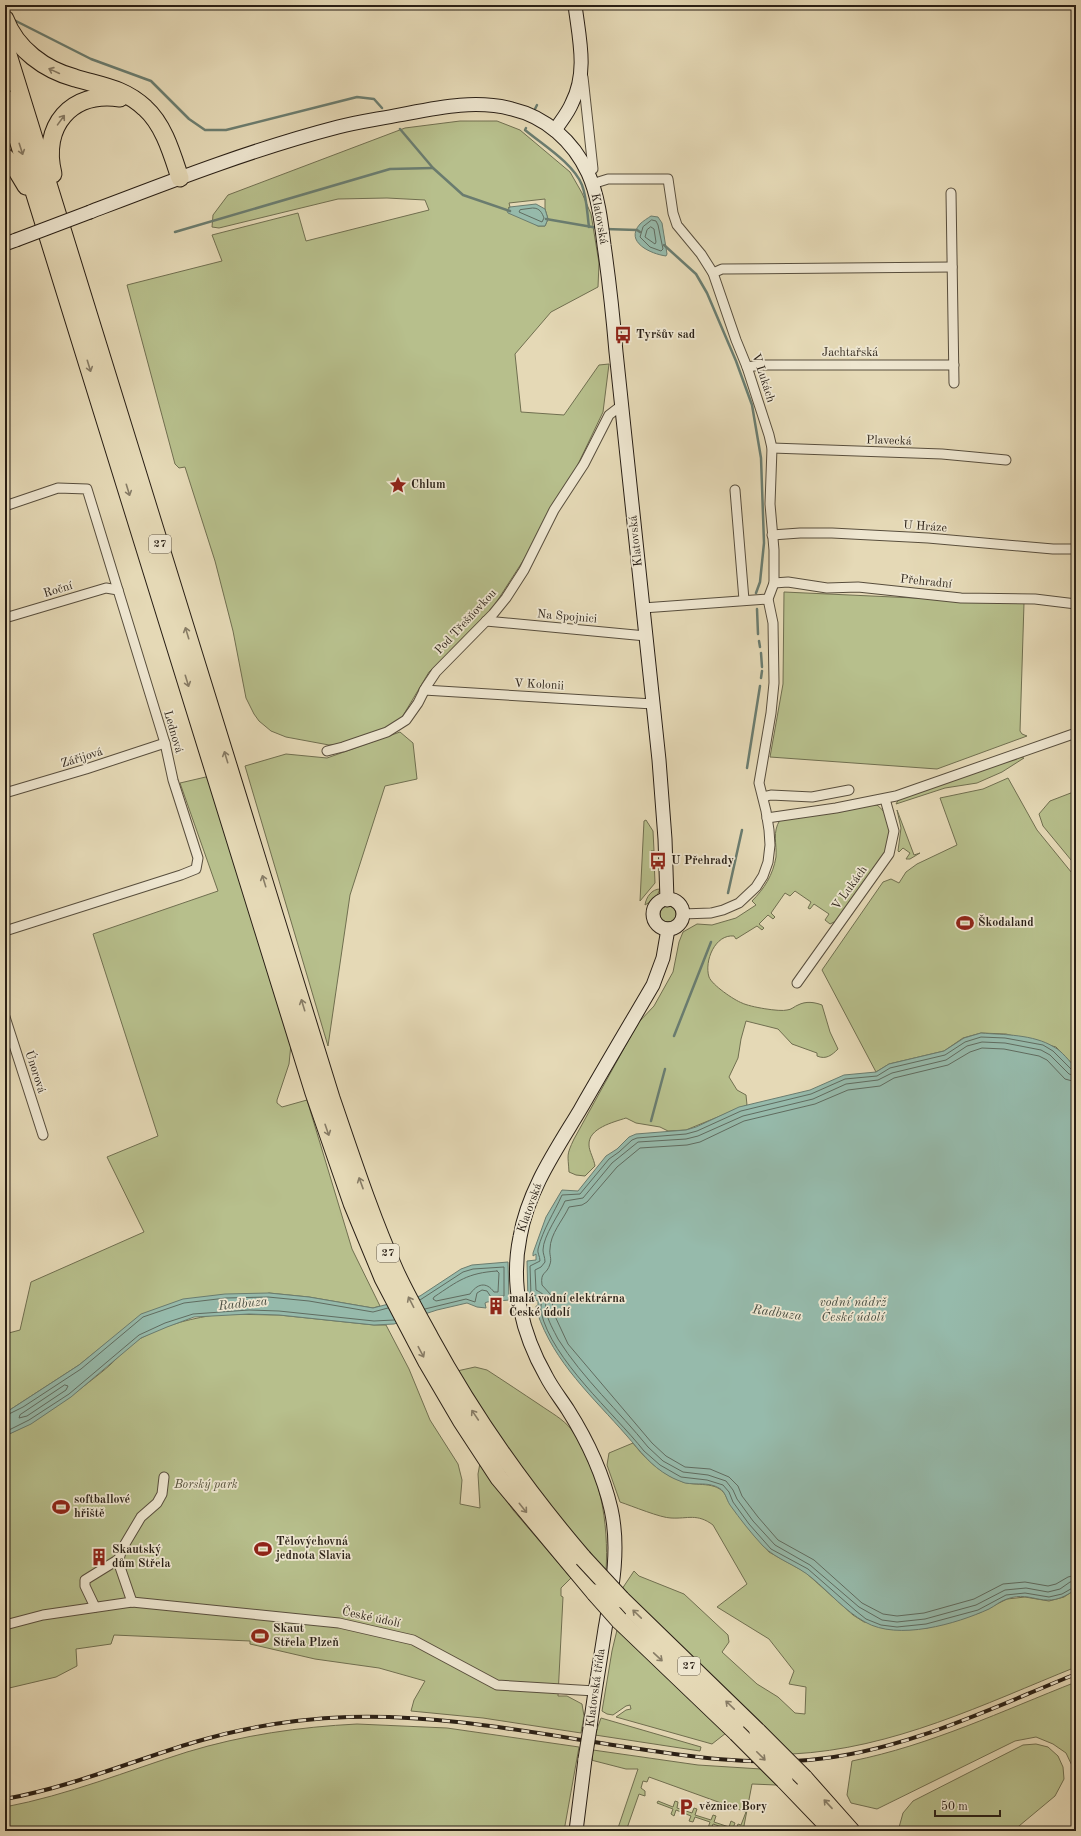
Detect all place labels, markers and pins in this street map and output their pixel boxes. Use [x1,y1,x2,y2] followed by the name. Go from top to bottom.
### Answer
[613,325,633,345] bus stop icon: Tyršův sad
[636,329,696,341] place label: Tyršův sad
[388,475,408,495] place icon: Chlum
[411,479,446,491] place label: Chlum
[648,851,668,871] bus stop icon: U Přehrady
[671,855,734,867] place label: U Přehrady
[955,913,975,933] sports icon: Škodaland
[978,914,1034,929] place label: Škodaland
[509,1293,625,1319] place label: malá vodní elektrárna České údolí
[486,1296,506,1316] building icon: malá vodní elektrárna České údolí
[74,1494,131,1520] place label: softballové hřiště
[51,1497,71,1517] sports icon: softballové hřiště
[275,1536,351,1562] place label: Tělovýchovná jednota Slavia
[253,1539,273,1559] sports icon: Tělovýchovná jednota Slavia
[112,1544,171,1570] place label: Skautský dům Střela
[89,1547,109,1567] building icon: Skautský dům Střela
[273,1623,339,1649] place label: Skaut Střela Plzeň
[250,1626,270,1646] sports icon: Skaut Střela Plzeň
[676,1797,696,1817] parking icon: věznice Bory
[699,1801,767,1813] place label: věznice Bory

